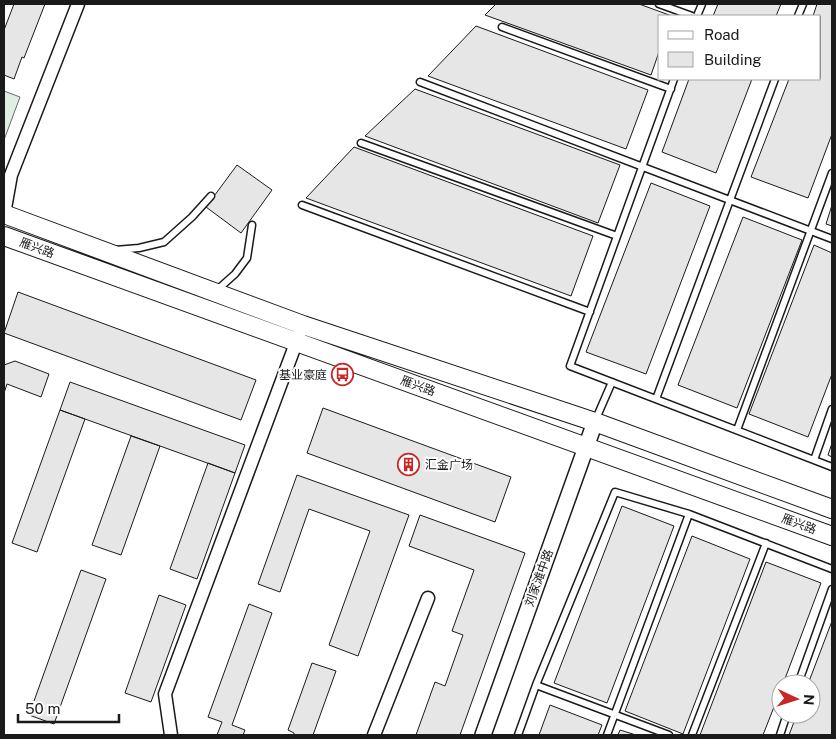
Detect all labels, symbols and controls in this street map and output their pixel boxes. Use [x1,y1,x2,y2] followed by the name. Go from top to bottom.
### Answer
[658,15,821,80] legend
[704,26,740,43] text: Road
[704,51,762,68] text: Building
[18,235,56,261] street label: 雁兴路
[331,363,355,387] bus stop icon: 基业豪庭
[279,368,327,382] place label: 基业豪庭
[399,373,437,399] street label: 雁兴路
[397,453,421,477] building icon: 汇金广场
[425,458,473,472] place label: 汇金广场
[780,511,818,537] street label: 雁兴路
[522,547,556,609] street label: 刘家滩中路
[771,674,821,724] north arrow
[18,692,119,724] scale bar
[801,694,817,706] text: N
[25,700,60,717] text: 50 m

